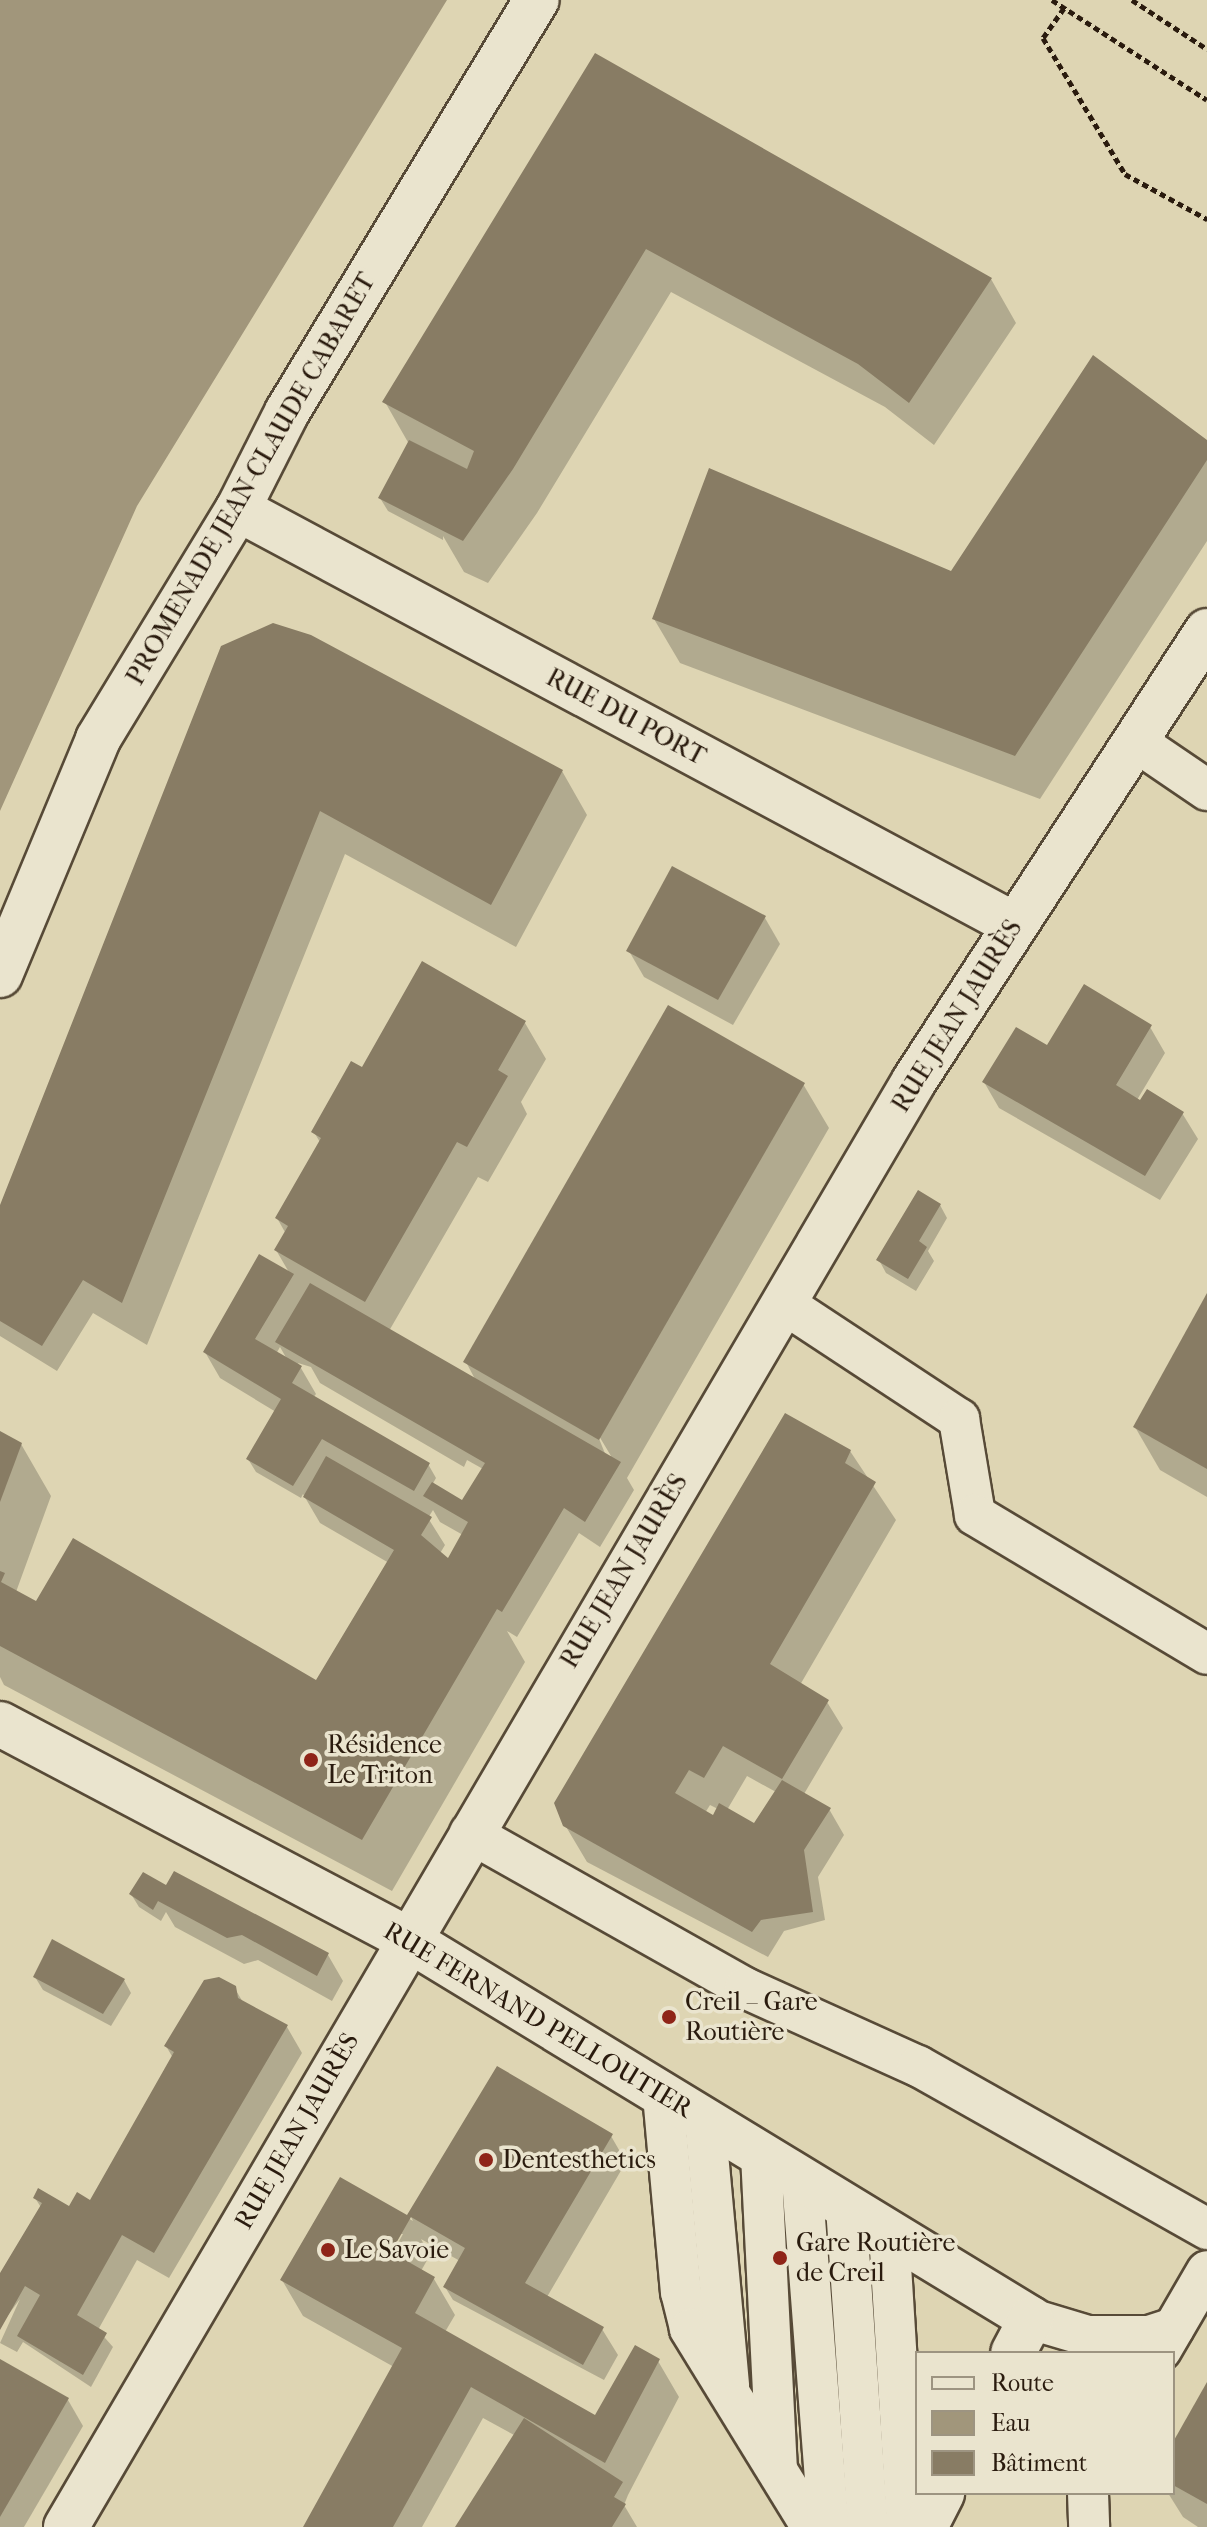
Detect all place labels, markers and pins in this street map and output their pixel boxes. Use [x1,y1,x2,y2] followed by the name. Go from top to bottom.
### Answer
[327,1729,442,1790] place label: Résidence Le Triton
[302,1751,320,1769] marker: Résidence Le Triton
[685,1986,818,2048] place label: Creil – Gare Routière
[660,2008,678,2026] marker: Creil – Gare Routière
[502,2144,656,2176] place label: Dentesthetics
[477,2151,495,2169] marker: Dentesthetics
[796,2227,955,2288] place label: Gare Routière de Creil
[344,2234,449,2266] place label: Le Savoie
[319,2241,337,2259] marker: Le Savoie
[771,2249,789,2267] marker: Gare Routière de Creil

